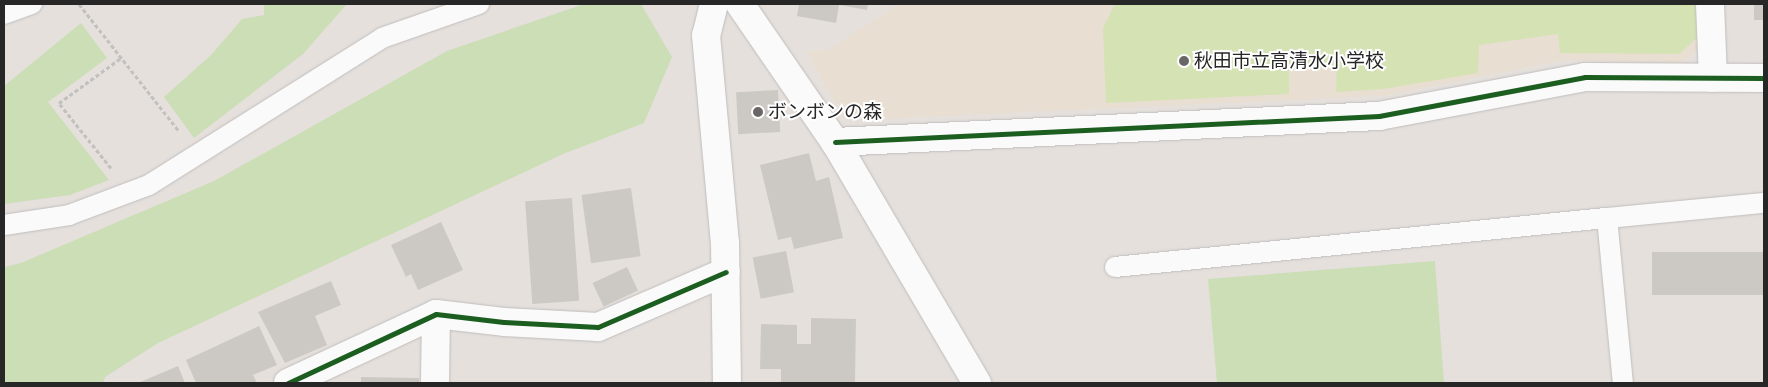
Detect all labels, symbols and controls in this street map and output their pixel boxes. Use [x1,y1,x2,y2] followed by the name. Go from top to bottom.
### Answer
[1194,50,1384,72] place label: 秋田市立高清水小学校
[1178,55,1190,67] marker: 秋田市立高清水小学校
[768,101,882,123] place label: ボンボンの森
[752,106,764,118] marker: ボンボンの森

